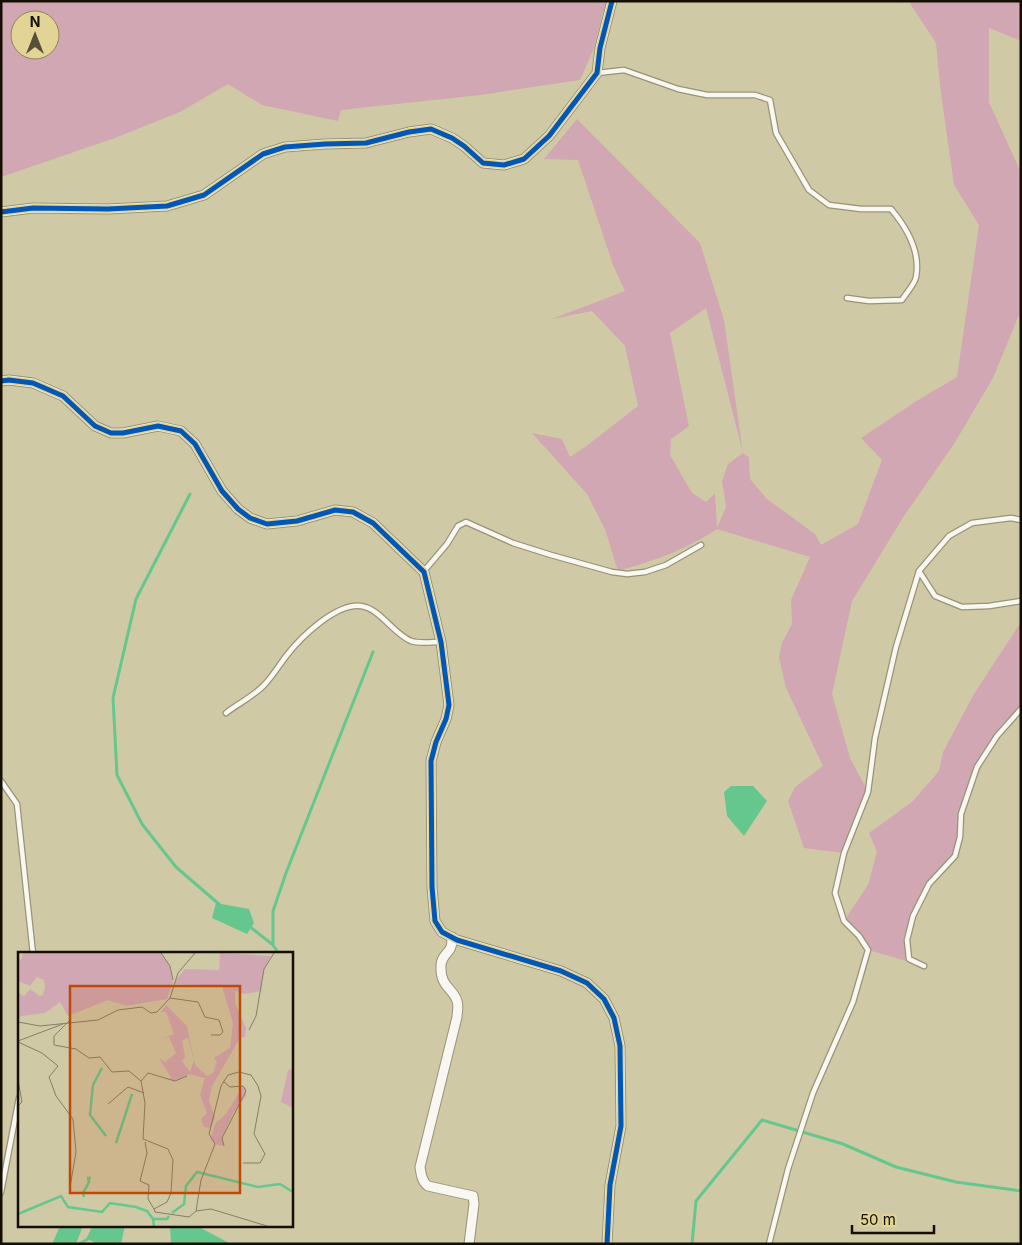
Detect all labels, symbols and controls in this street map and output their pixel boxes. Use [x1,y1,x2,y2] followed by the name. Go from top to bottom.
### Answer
[10,10,60,60] north arrow
[30,13,40,30] text: N
[18,952,292,1228] inset map
[852,1202,934,1234] scale bar
[860,1210,896,1229] text: 50 m

